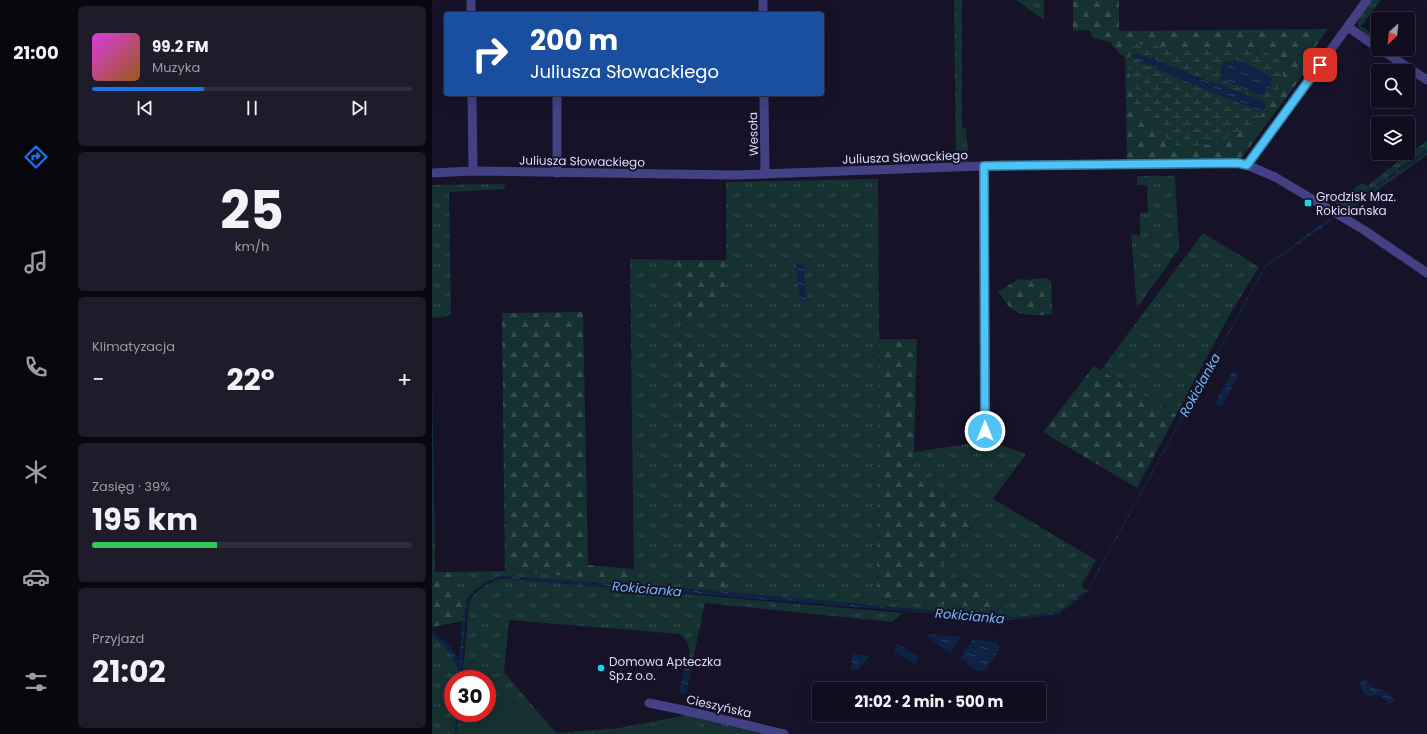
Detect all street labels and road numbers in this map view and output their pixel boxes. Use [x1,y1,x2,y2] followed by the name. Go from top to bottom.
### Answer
[744,112,762,156] street label: Wesoła
[842,146,969,168] street label: Juliusza Słowackiego
[519,151,645,171] street label: Juliusza Słowackiego
[685,690,753,722] street label: Cieszyńska

